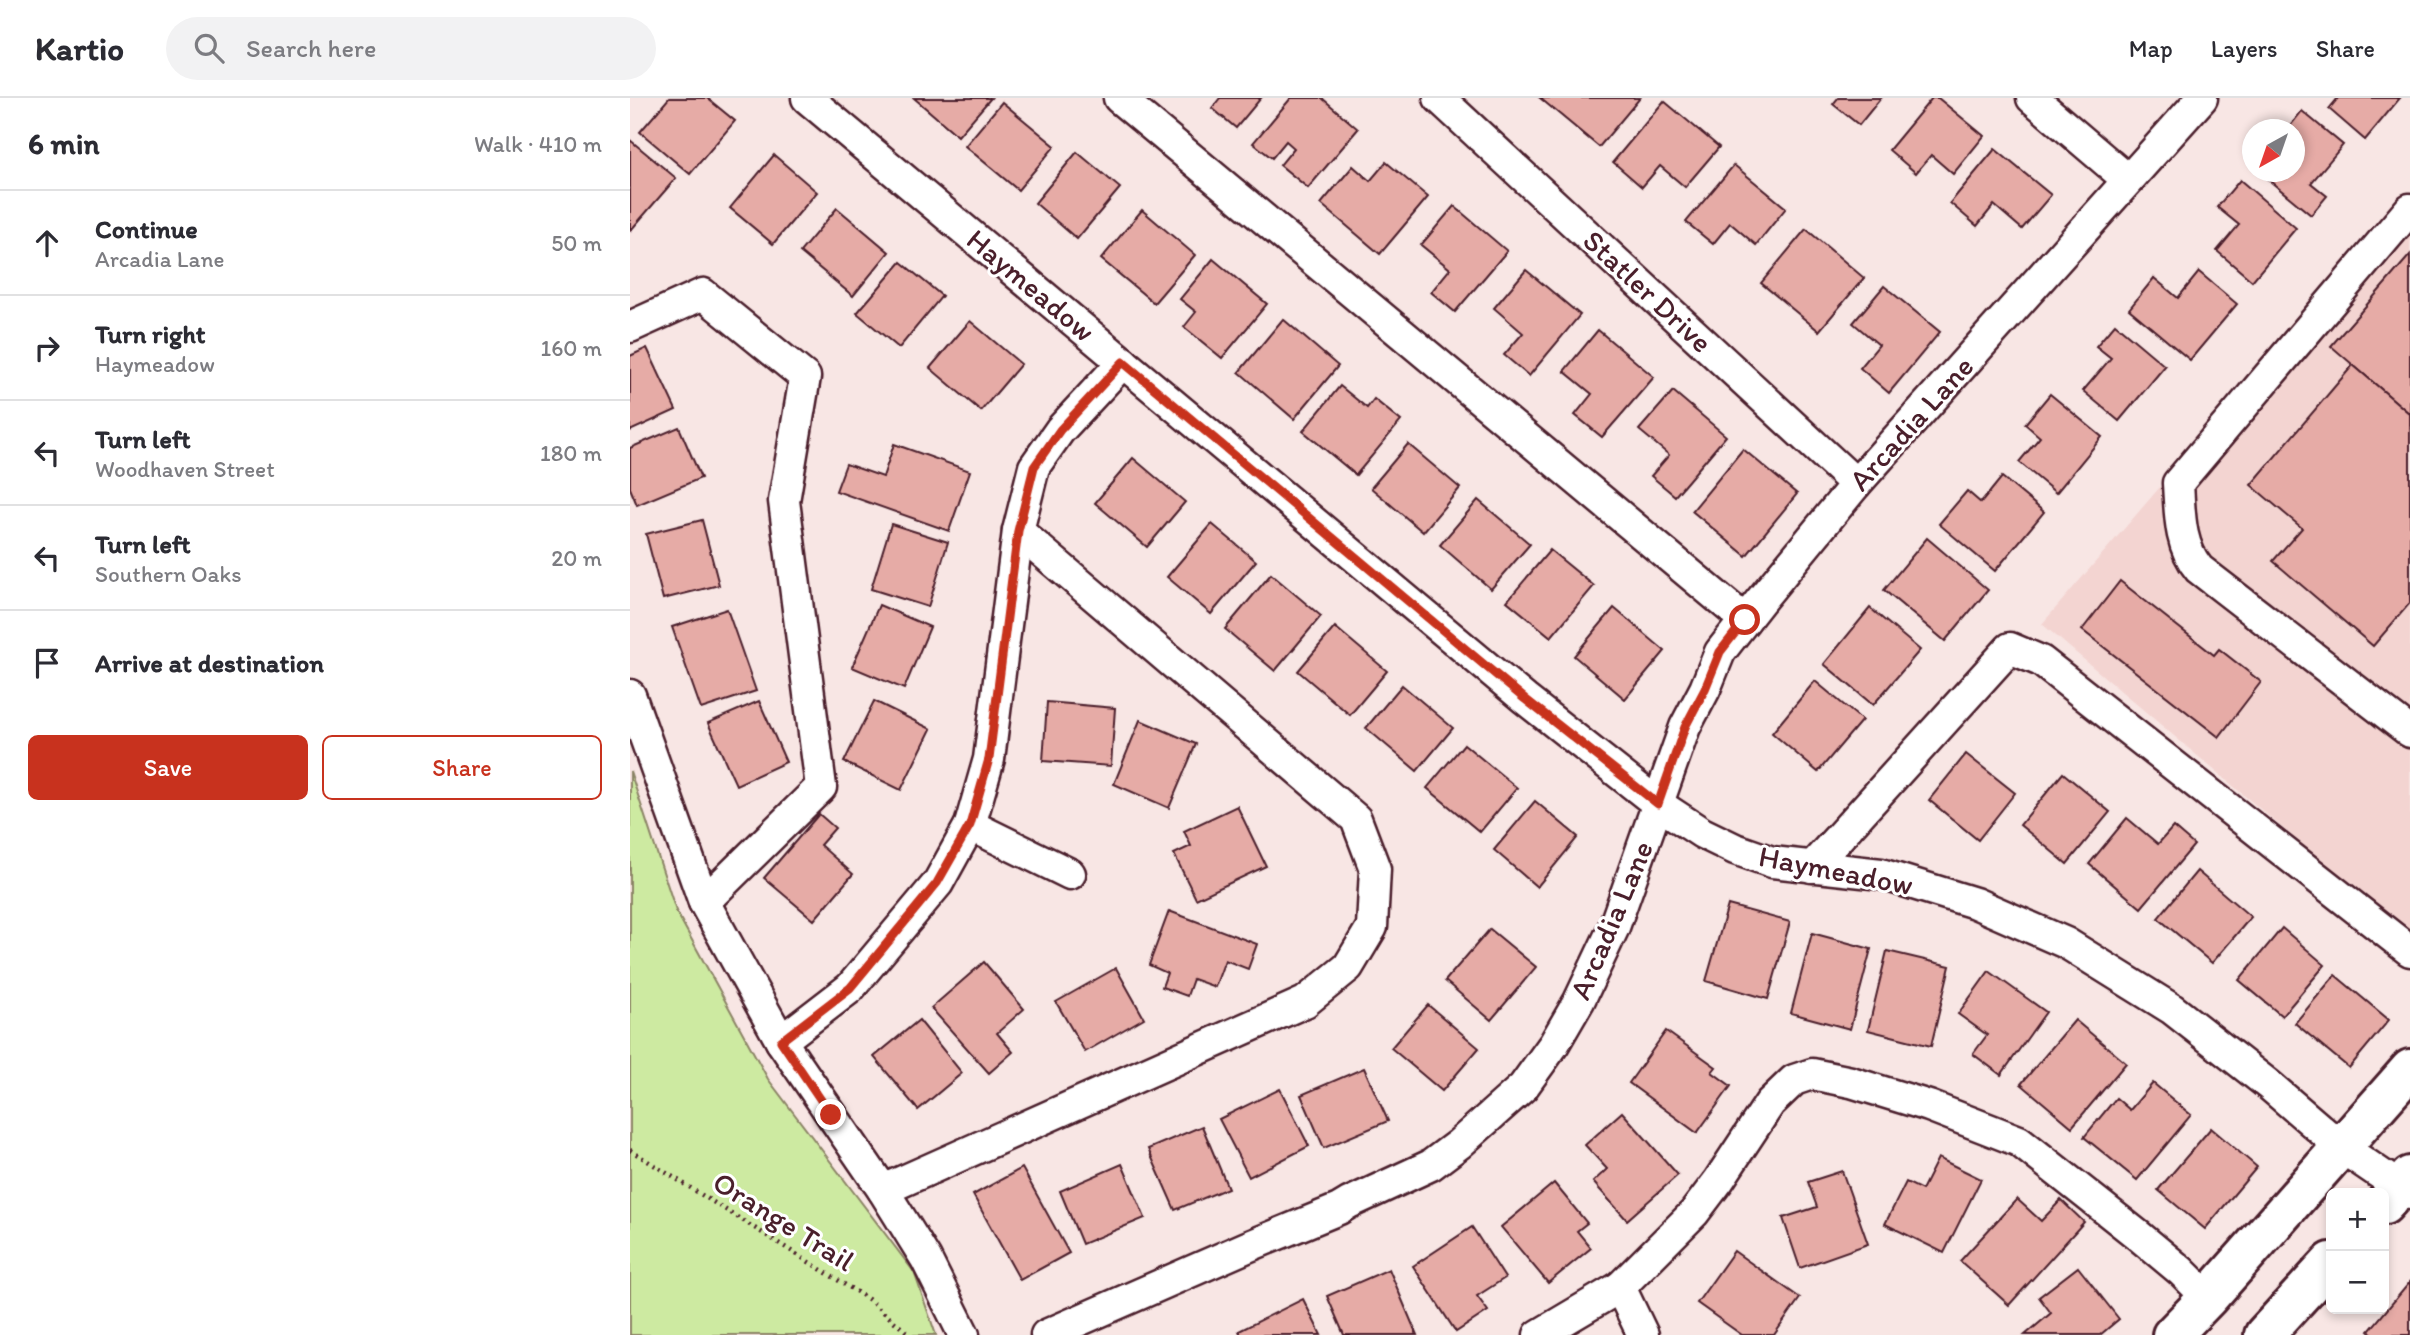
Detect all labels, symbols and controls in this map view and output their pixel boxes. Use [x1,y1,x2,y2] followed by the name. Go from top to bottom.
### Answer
[166,17,656,80] search box
[35,29,124,68] text: Kartio
[190,29,228,67] icon: search
[246,32,376,64] text: Search here
[2129,34,2173,63] text: Map
[2211,34,2278,63] text: Layers
[2316,34,2375,63] text: Share
[2242,119,2305,182] north arrow
[28,125,100,162] text: 6 min
[474,130,602,158] text: Walk · 410 m
[95,213,198,245] text: Continue
[959,221,1103,349] street label: Haymeadow
[1576,222,1720,360] street label: Statler Drive
[28,224,66,262] icon: ahead
[551,229,602,257] text: 50 m
[95,245,224,273] text: Arcadia Lane
[95,318,206,350] text: Turn right
[28,329,66,367] icon: right
[540,334,602,362] text: 160 m
[1841,348,1981,498] street label: Arcadia Lane
[95,350,215,378] text: Haymeadow
[95,423,191,455] text: Turn left
[28,434,66,472] icon: left
[540,439,602,467] text: 180 m
[95,455,275,483] text: Woodhaven Street
[95,528,191,560] text: Turn left
[28,539,66,577] icon: left
[551,544,602,572] text: 20 m
[95,560,242,588] text: Southern Oaks
[1729,604,1760,635] route start
[28,644,66,682] icon: arrive
[95,647,324,679] text: Arrive at destination
[28,735,308,800] button: Save
[322,735,602,800] button: Share
[1561,835,1661,1005] street label: Arcadia Lane
[1756,837,1916,903] street label: Haymeadow
[815,1099,846,1130] route end
[706,1163,862,1279] street label: Orange Trail
[2326,1188,2389,1314] map controls
[2326,1188,2389,1251] button: +
[2326,1251,2389,1314] button: −

